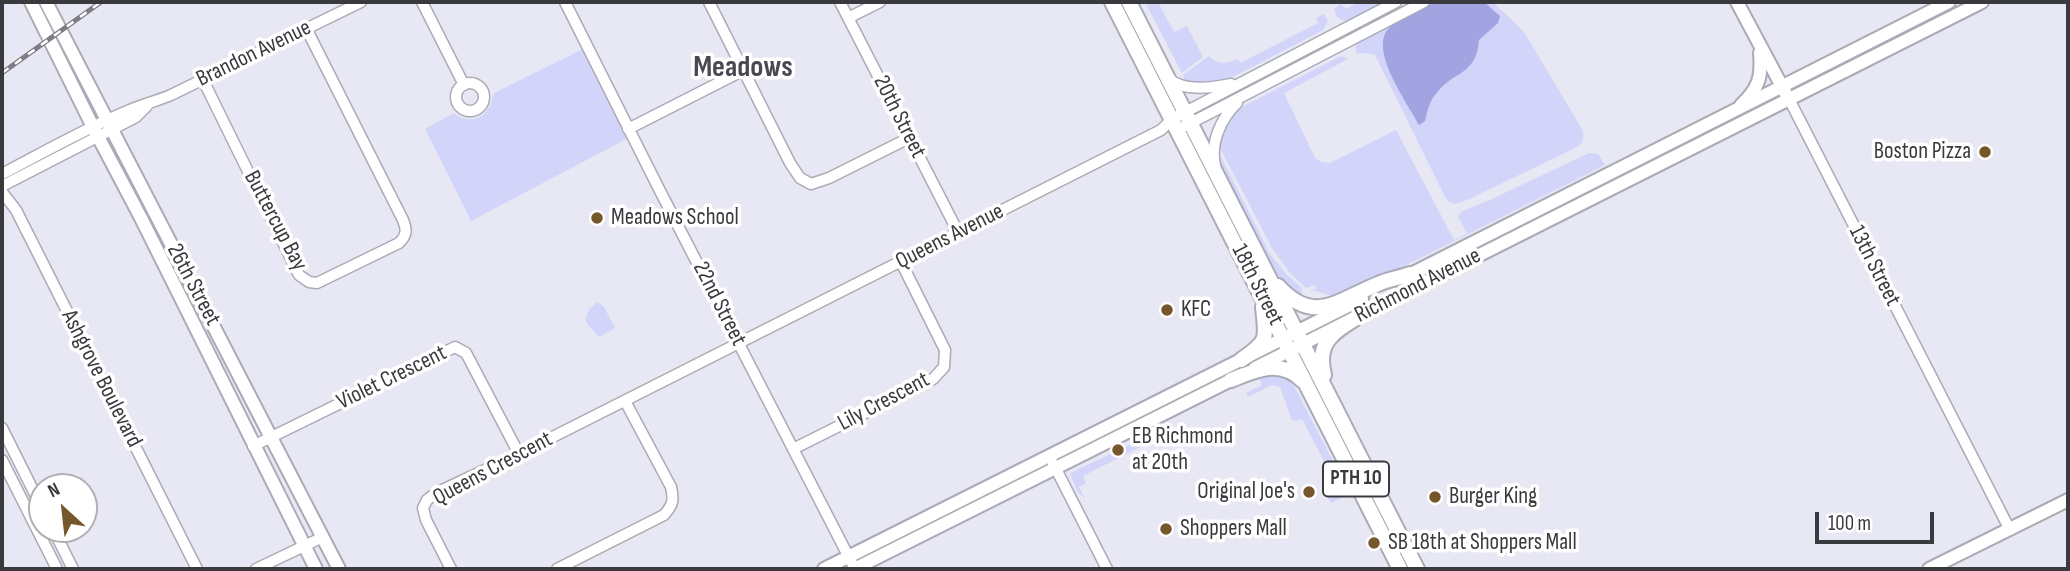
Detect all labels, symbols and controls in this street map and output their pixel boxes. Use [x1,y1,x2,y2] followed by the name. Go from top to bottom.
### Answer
[192,14,316,94] street label: Brandon Avenue
[693,50,793,86] district label: Meadows
[867,71,931,163] street label: 20th Street
[1874,138,1971,166] place label: Boston Pizza
[1977,144,1993,160] marker: Boston Pizza
[237,166,313,276] street label: Buttercup Bay
[891,198,1009,276] street label: Queens Avenue
[611,204,739,232] place label: Meadows School
[589,210,605,226] marker: Meadows School
[1842,221,1906,311] street label: 13th Street
[160,239,226,331] street label: 26th Street
[1225,240,1289,330] street label: 18th Street
[1350,242,1486,330] street label: Richmond Avenue
[686,257,752,351] street label: 22nd Street
[1181,296,1211,324] place label: KFC
[1159,302,1175,318] marker: KFC
[55,306,147,452] street label: Ashgrove Boulevard
[333,340,451,416] street label: Violet Crescent
[833,366,935,438] street label: Lily Crescent
[1132,423,1233,477] place label: EB Richmond at 20th
[429,426,557,512] street label: Queens Crescent
[1110,442,1126,458] marker: EB Richmond at 20th
[1323,462,1389,496] road number: PTH 10
[28,473,98,543] north arrow
[44,478,64,503] text: N
[1197,478,1295,506] place label: Original Joe's
[1449,483,1537,511] place label: Burger King
[1301,484,1317,500] marker: Original Joe's
[1427,489,1443,505] marker: Burger King
[1818,498,1937,542] scale bar
[1828,511,1871,536] text: 100 m
[1180,515,1287,543] place label: Shoppers Mall
[1158,521,1174,537] marker: Shoppers Mall
[1388,529,1577,557] place label: SB 18th at Shoppers Mall
[1366,535,1382,551] marker: SB 18th at Shoppers Mall

